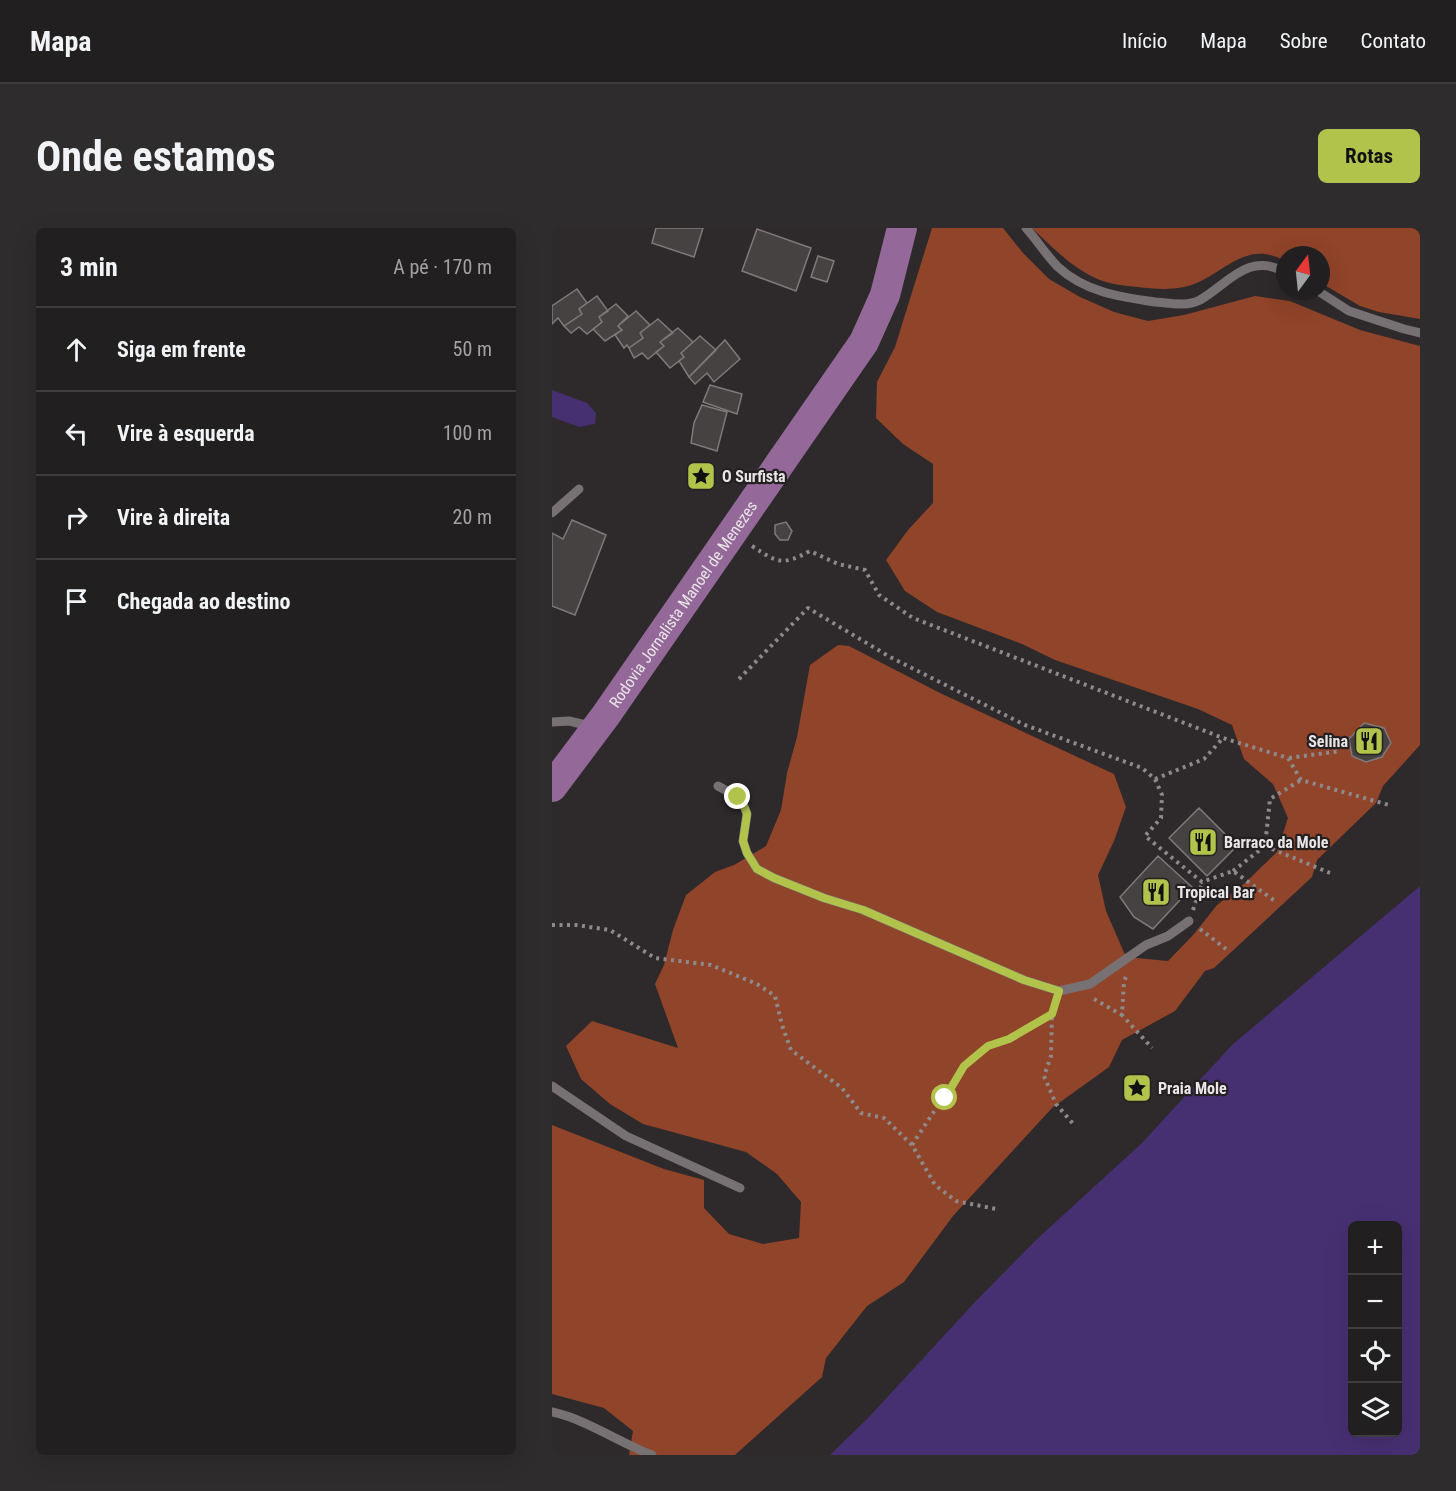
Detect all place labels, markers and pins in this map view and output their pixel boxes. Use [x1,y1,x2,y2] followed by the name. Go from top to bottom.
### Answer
[685,460,717,492] place icon: O Surfista
[722,467,786,486] place label: O Surfista
[1353,725,1385,757] restaurant icon: Selina
[1308,732,1348,751] place label: Selina
[1187,826,1219,858] restaurant icon: Barraco da Mole
[1224,833,1329,852] place label: Barraco da Mole
[1140,876,1172,908] restaurant icon: Tropical Bar
[1177,883,1255,902] place label: Tropical Bar
[1121,1072,1153,1104] place icon: Praia Mole
[1158,1079,1227,1098] place label: Praia Mole

